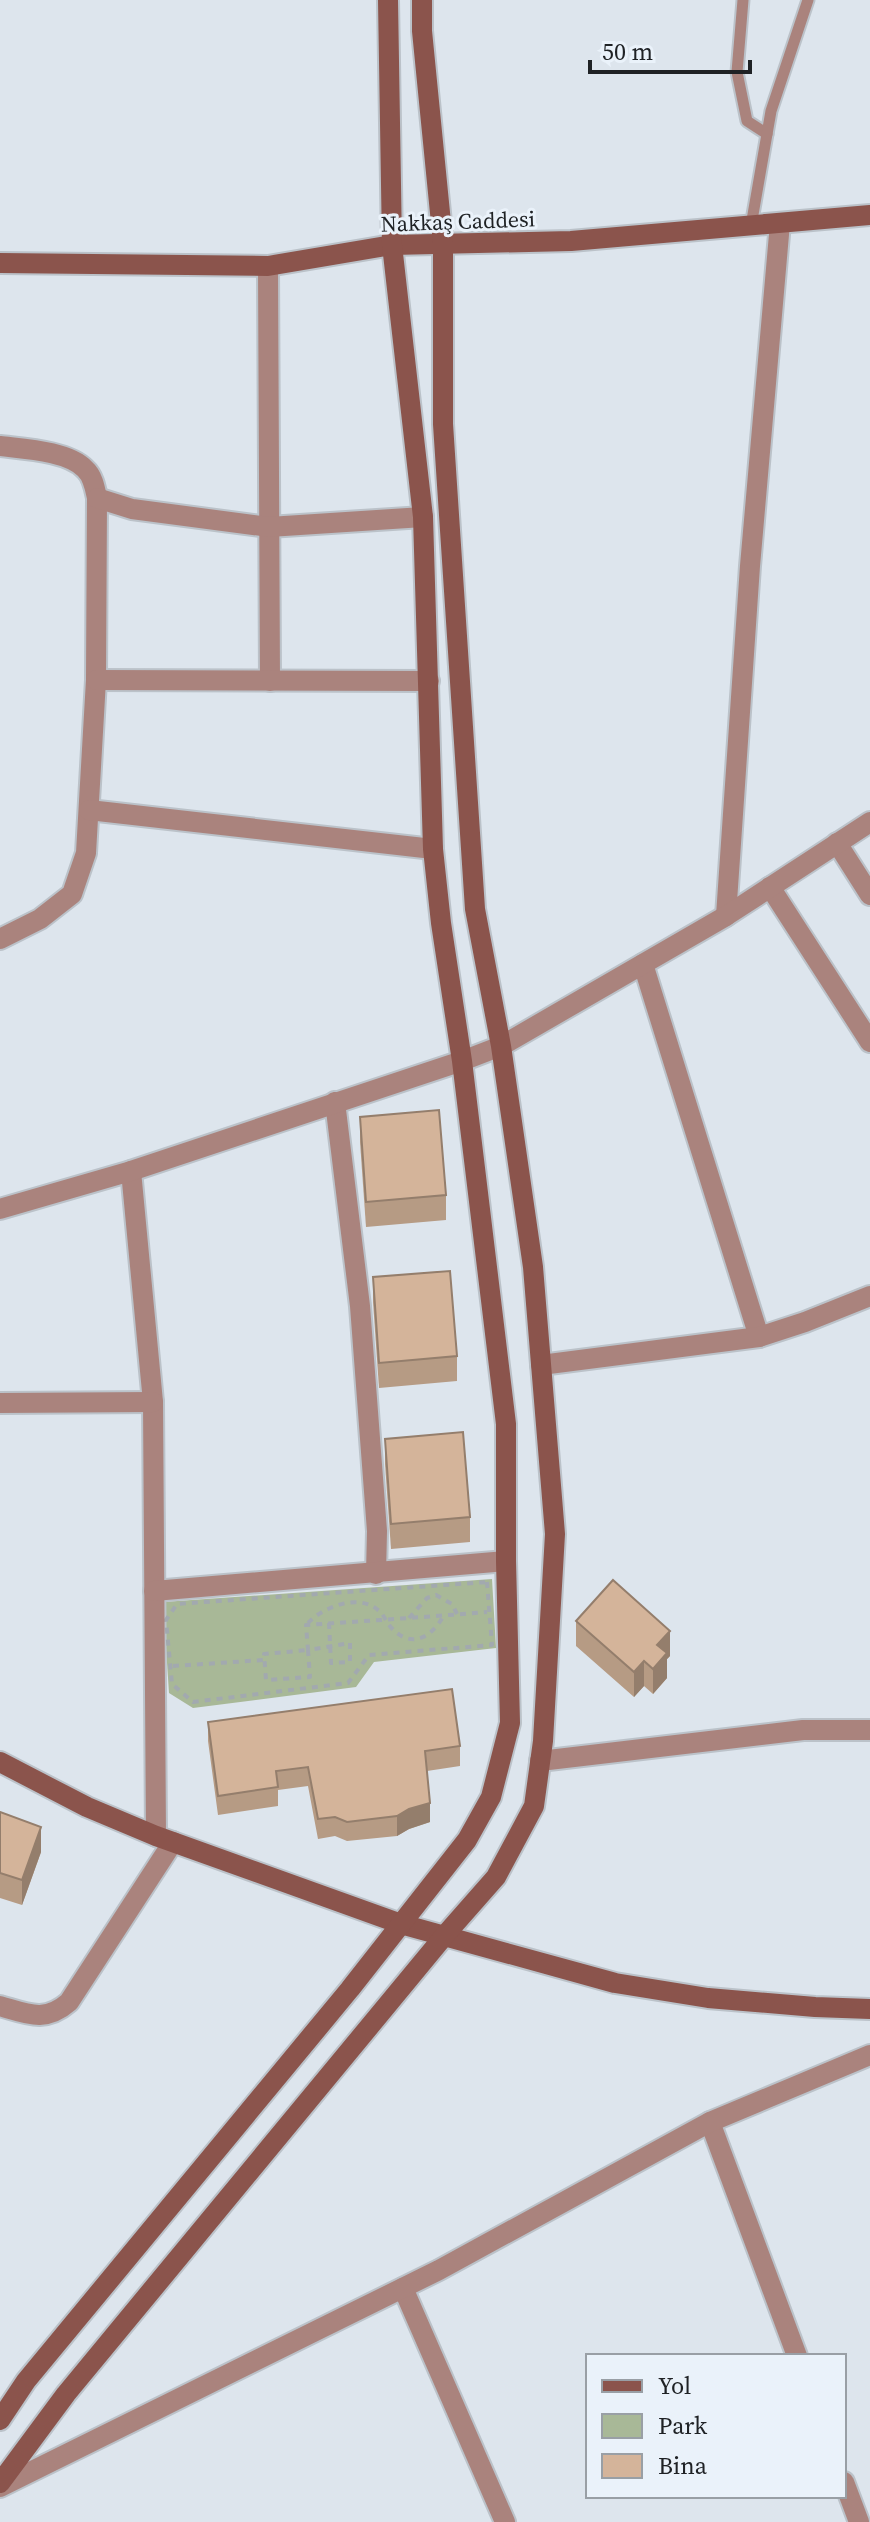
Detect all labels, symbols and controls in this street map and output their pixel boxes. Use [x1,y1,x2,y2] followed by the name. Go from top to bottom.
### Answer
[590,24,750,74] scale bar
[602,35,653,68] text: 50 m
[380,203,536,239] street label: Nakkaş Caddesi
[586,2354,846,2498] legend
[658,2369,691,2402] text: Yol
[658,2409,708,2442] text: Park
[658,2449,708,2482] text: Bina

